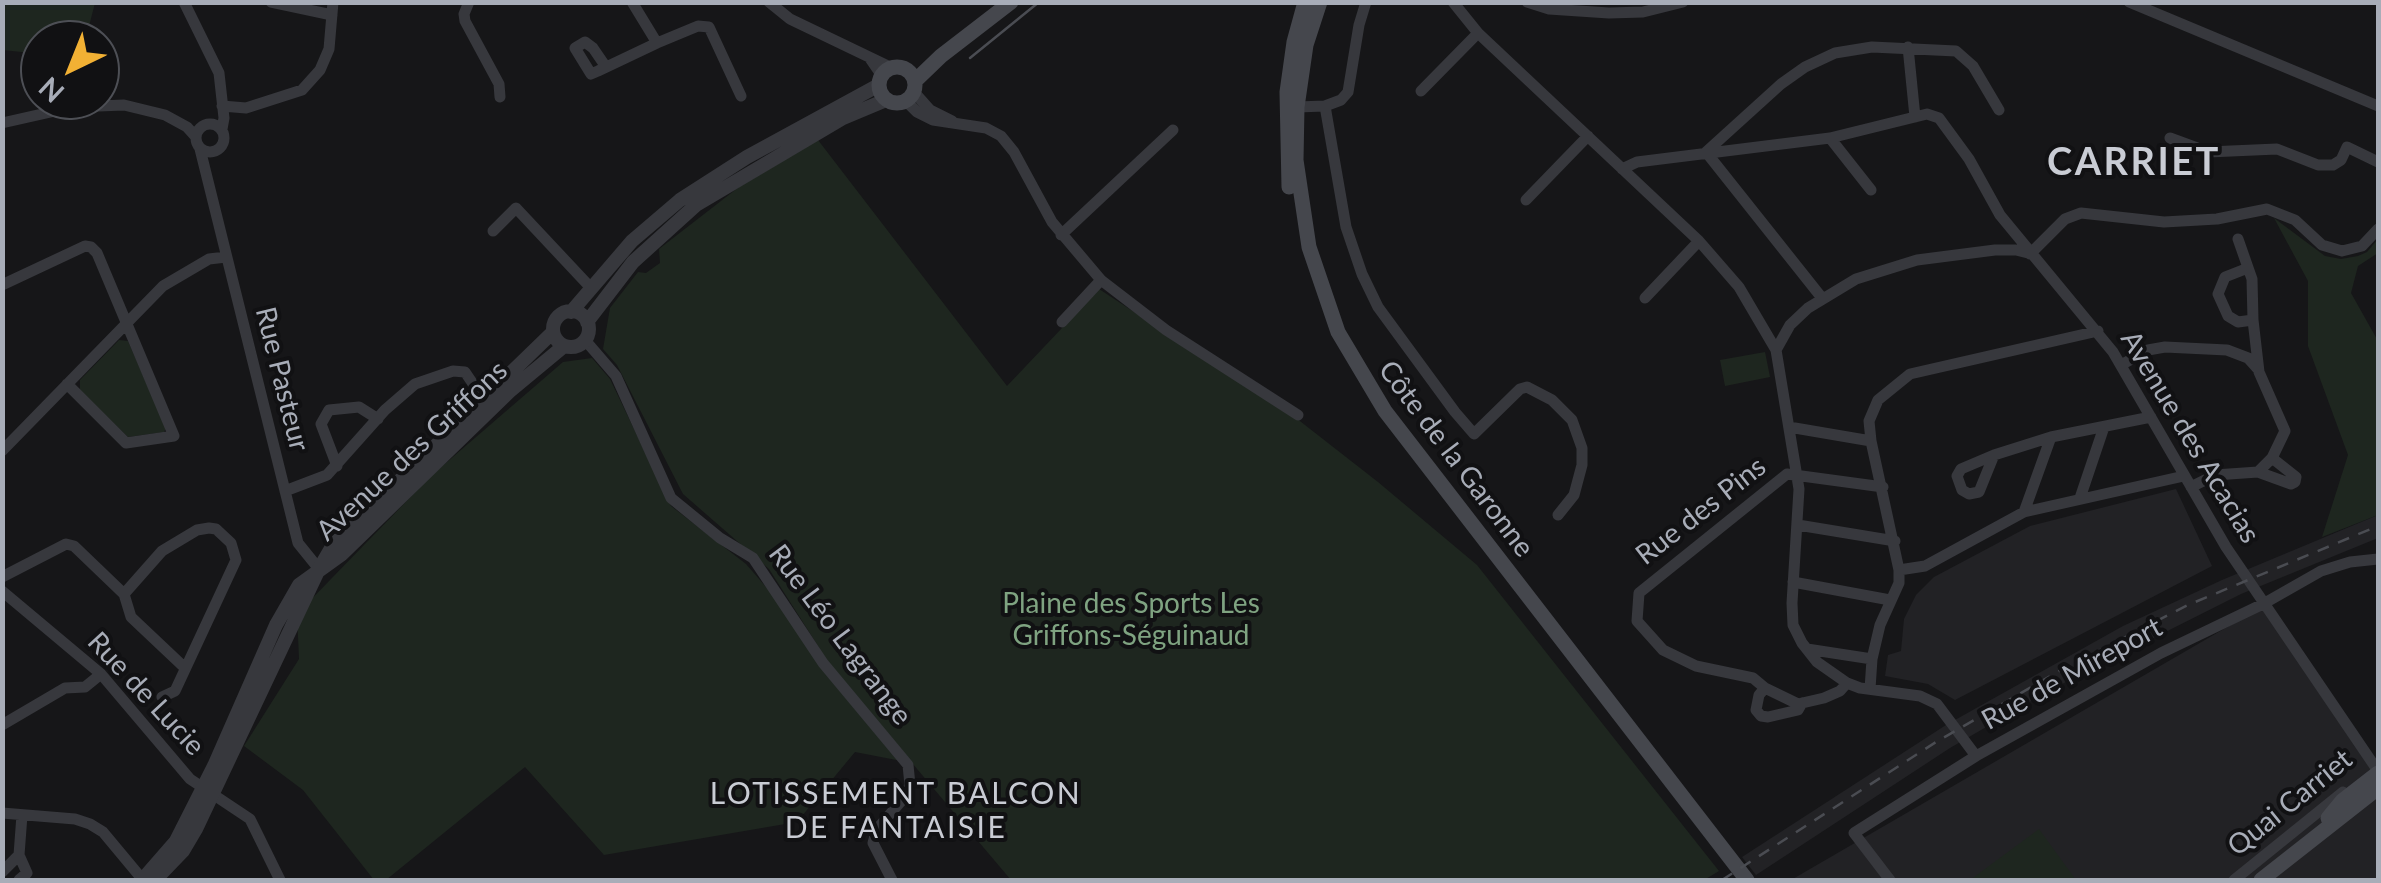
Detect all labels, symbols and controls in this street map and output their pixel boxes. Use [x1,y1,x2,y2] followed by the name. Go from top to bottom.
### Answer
[20,20,120,120] north arrow
[31,71,70,110] text: N
[2047,140,2221,186] district label: CARRIET
[248,303,316,455] street label: Rue Pasteur
[2113,325,2267,549] street label: Avenue des Acacias
[310,354,514,548] street label: Avenue des Griffons
[1371,354,1541,564] street label: Côte de la Garonne
[1629,450,1773,572] street label: Rue des Pins
[761,538,919,732] street label: Rue Léo Lagrange
[1002,587,1260,653] park label: Plaine des Sports Les Griffons-Séguinaud
[1976,611,2168,737] street label: Rue de Mireport
[80,625,212,763] street label: Rue de Lucie
[2221,743,2359,863] street label: Quai Carriet
[710,776,1082,846] district label: LOTISSEMENT BALCON DE FANTAISIE

